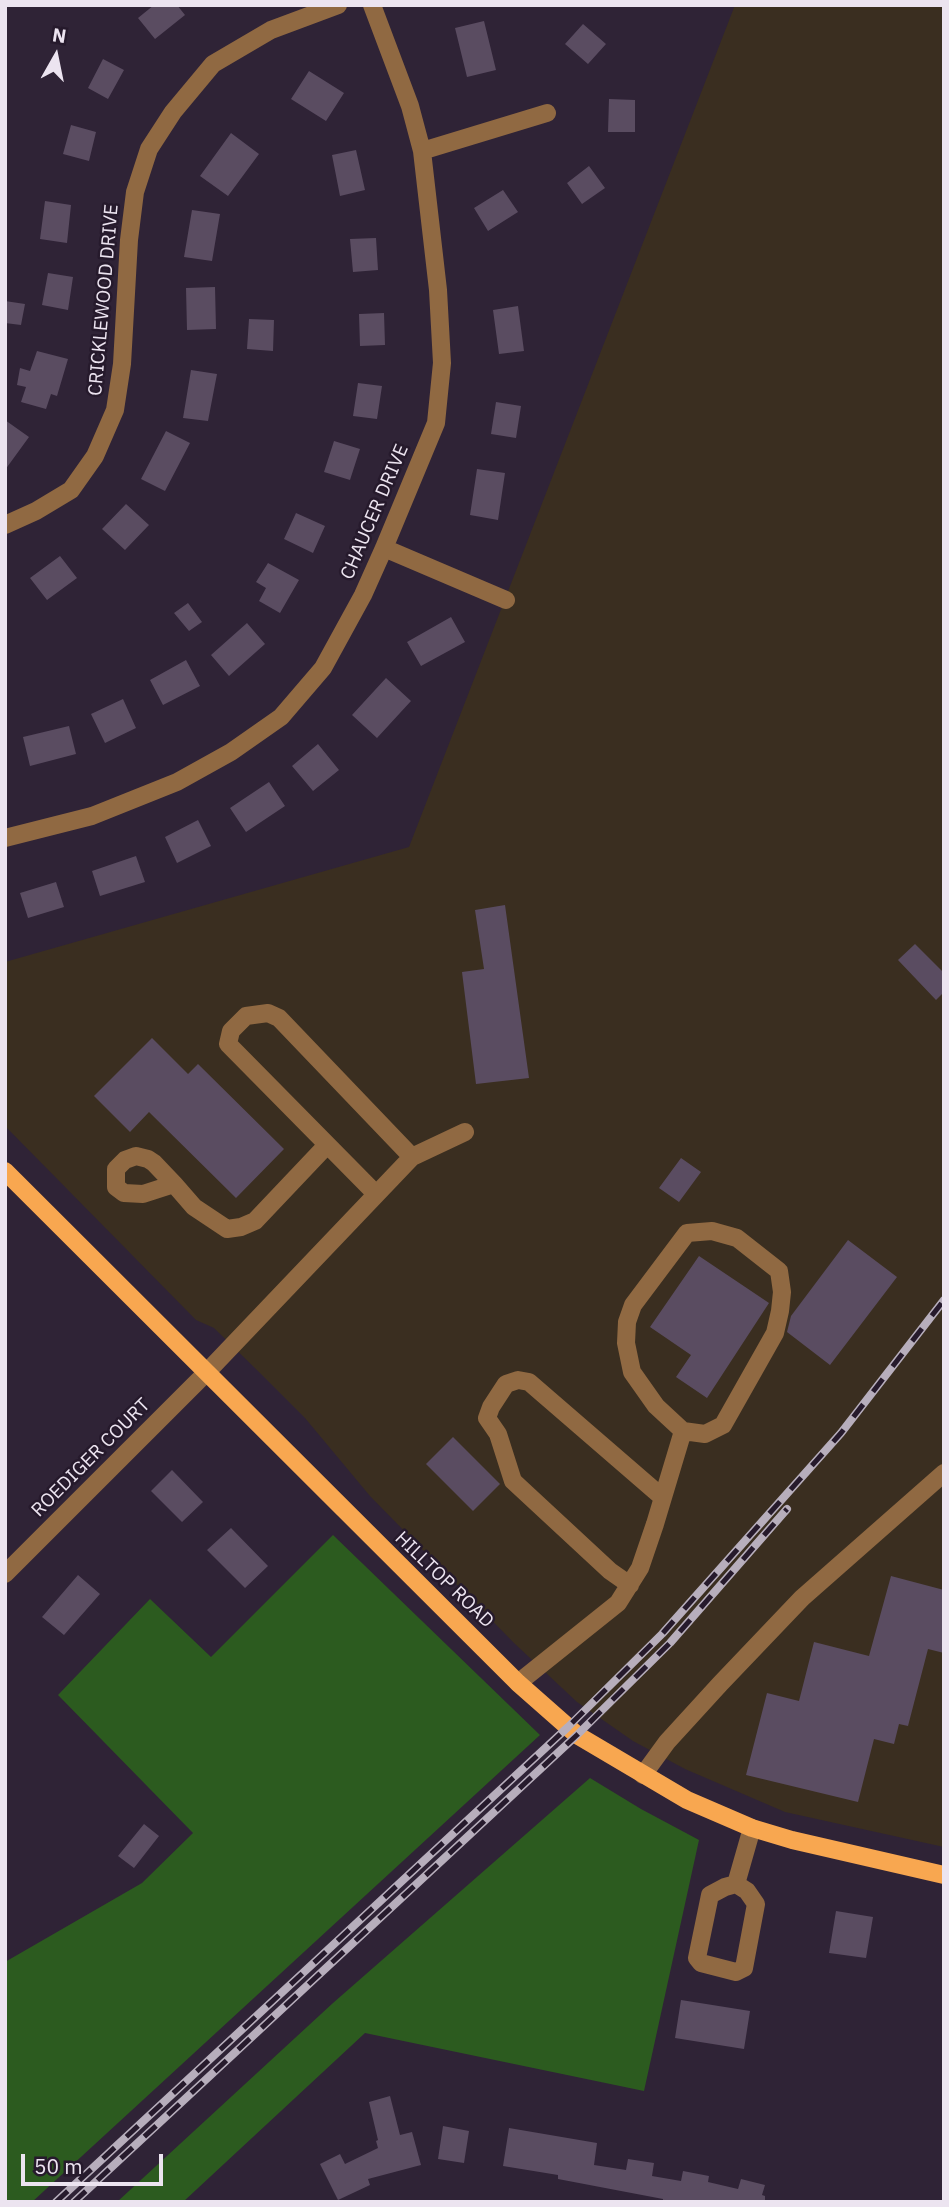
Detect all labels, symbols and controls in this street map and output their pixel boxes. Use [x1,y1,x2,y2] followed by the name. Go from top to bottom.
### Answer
[21,21,91,91] north arrow
[51,22,68,48] text: N
[84,203,124,397] street label: CRICKLEWOOD DRIVE
[336,441,414,583] street label: CHAUCER DRIVE
[27,1394,155,1522] street label: ROEDIGER COURT
[390,1527,498,1633] street label: HILLTOP ROAD
[24,2140,166,2184] scale bar
[34,2152,83,2180] text: 50 m

